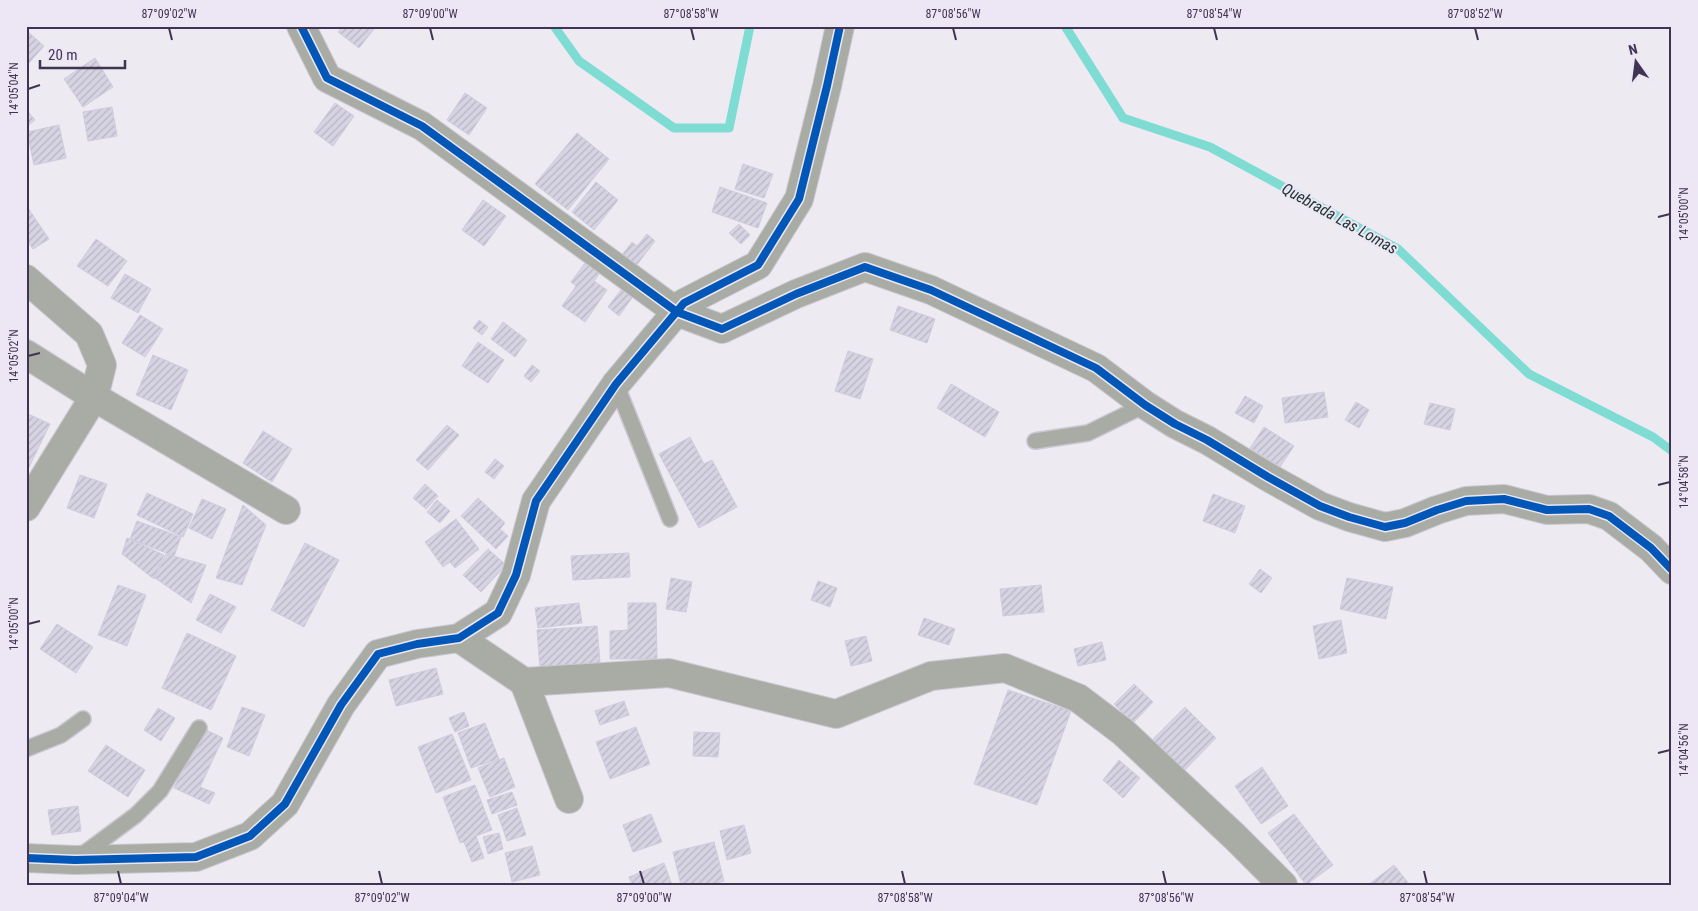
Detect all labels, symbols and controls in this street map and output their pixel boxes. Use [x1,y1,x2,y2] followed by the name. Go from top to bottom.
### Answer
[141,7,197,21] text: 87°09'02"W
[402,7,458,21] text: 87°09'00"W
[663,7,719,21] text: 87°08'58"W
[925,7,981,21] text: 87°08'56"W
[1186,7,1242,21] text: 87°08'54"W
[1447,7,1503,21] text: 87°08'52"W
[40,38,125,70] scale bar
[1610,38,1660,88] north arrow
[1627,41,1639,58] text: N
[48,46,78,64] text: 20 m
[7,62,21,116] text: 14°05'04"N
[1279,179,1401,258] water label: Quebrada Las Lomas
[1677,187,1691,241] text: 14°05'00"N
[7,329,21,383] text: 14°05'02"N
[1677,455,1691,509] text: 14°04'58"N
[7,597,21,651] text: 14°05'00"N
[1677,723,1691,777] text: 14°04'56"N
[93,891,149,905] text: 87°09'04"W
[354,891,410,905] text: 87°09'02"W
[616,891,672,905] text: 87°09'00"W
[877,891,933,905] text: 87°08'58"W
[1138,891,1194,905] text: 87°08'56"W
[1399,891,1455,905] text: 87°08'54"W

